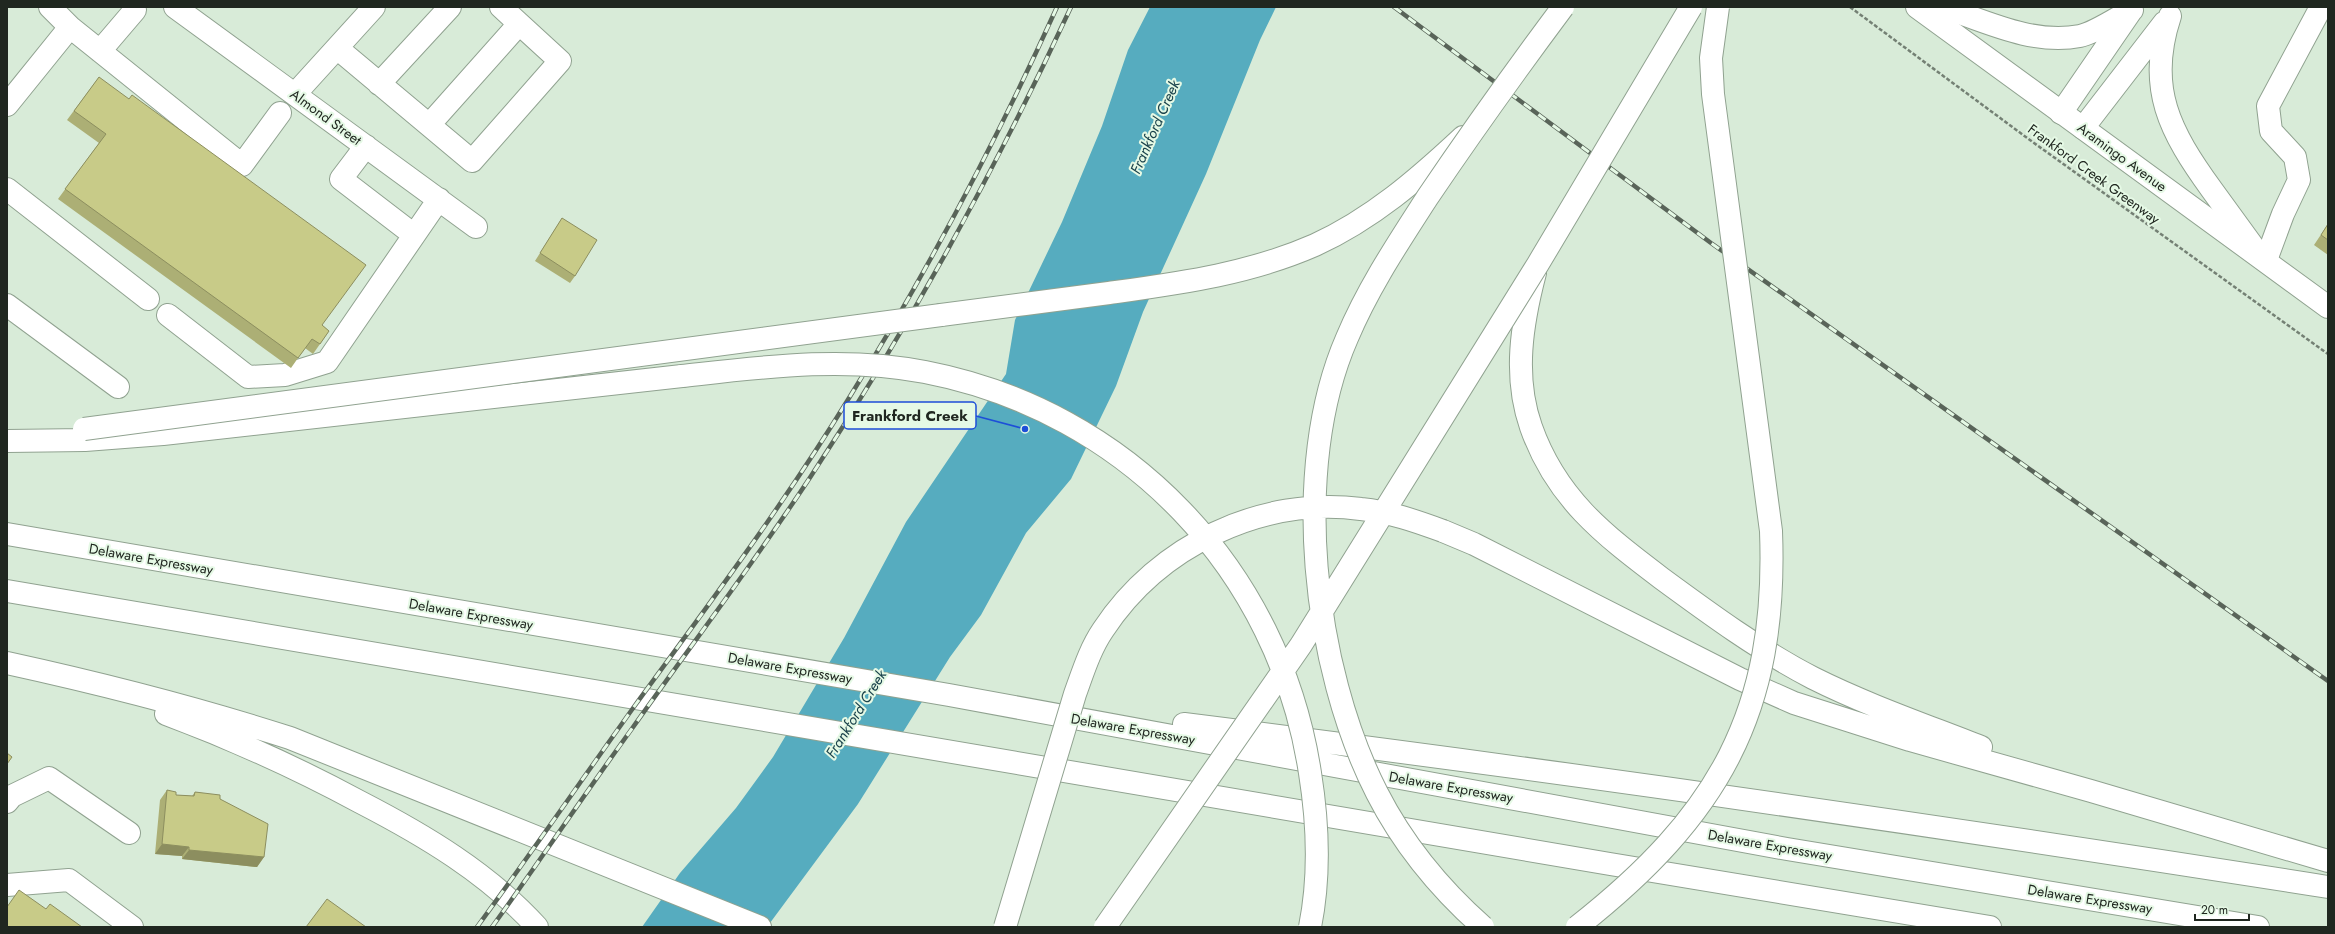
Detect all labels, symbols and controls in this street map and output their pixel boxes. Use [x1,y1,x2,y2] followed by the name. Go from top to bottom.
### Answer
[1125,76,1186,177] water label: Frankford Creek
[286,84,366,150] street label: Almond Street
[2073,118,2171,196] street label: Aramingo Avenue
[2024,119,2165,229] street label: Frankford Creek Greenway
[844,402,976,429] callout: Frankford Creek
[852,405,968,427] text: Frankford Creek
[87,538,215,580] street label: Delaware Expressway
[407,593,535,635] street label: Delaware Expressway
[726,647,854,689] street label: Delaware Expressway
[820,665,892,762] water label: Frankford Creek
[1069,708,1197,750] street label: Delaware Expressway
[1387,766,1515,808] street label: Delaware Expressway
[1706,824,1834,866] street label: Delaware Expressway
[2026,879,2155,919] street label: Delaware Expressway
[2195,896,2249,922] scale bar
[2201,901,2228,919] text: 20 m

